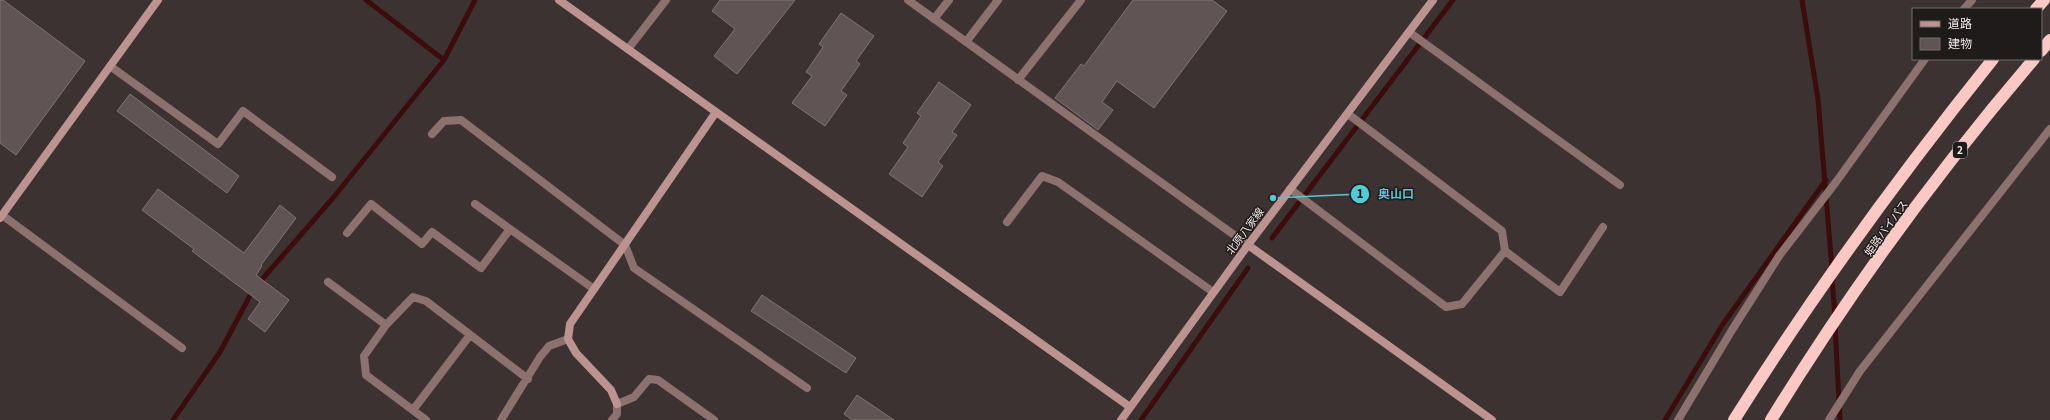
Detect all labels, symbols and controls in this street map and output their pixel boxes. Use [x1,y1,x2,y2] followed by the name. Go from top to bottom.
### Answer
[1912,8,2042,60] legend
[1948,14,1972,31] text: 道路
[1948,34,1972,51] text: 建物
[1953,142,1967,158] road number: 2
[1350,182,1422,206] callout: 奥山口
[1356,184,1364,201] text: 1
[1378,184,1414,201] text: 奥山口
[1859,196,1911,259] street label: 姫路バイパス
[1221,204,1267,257] street label: 北原八家線

